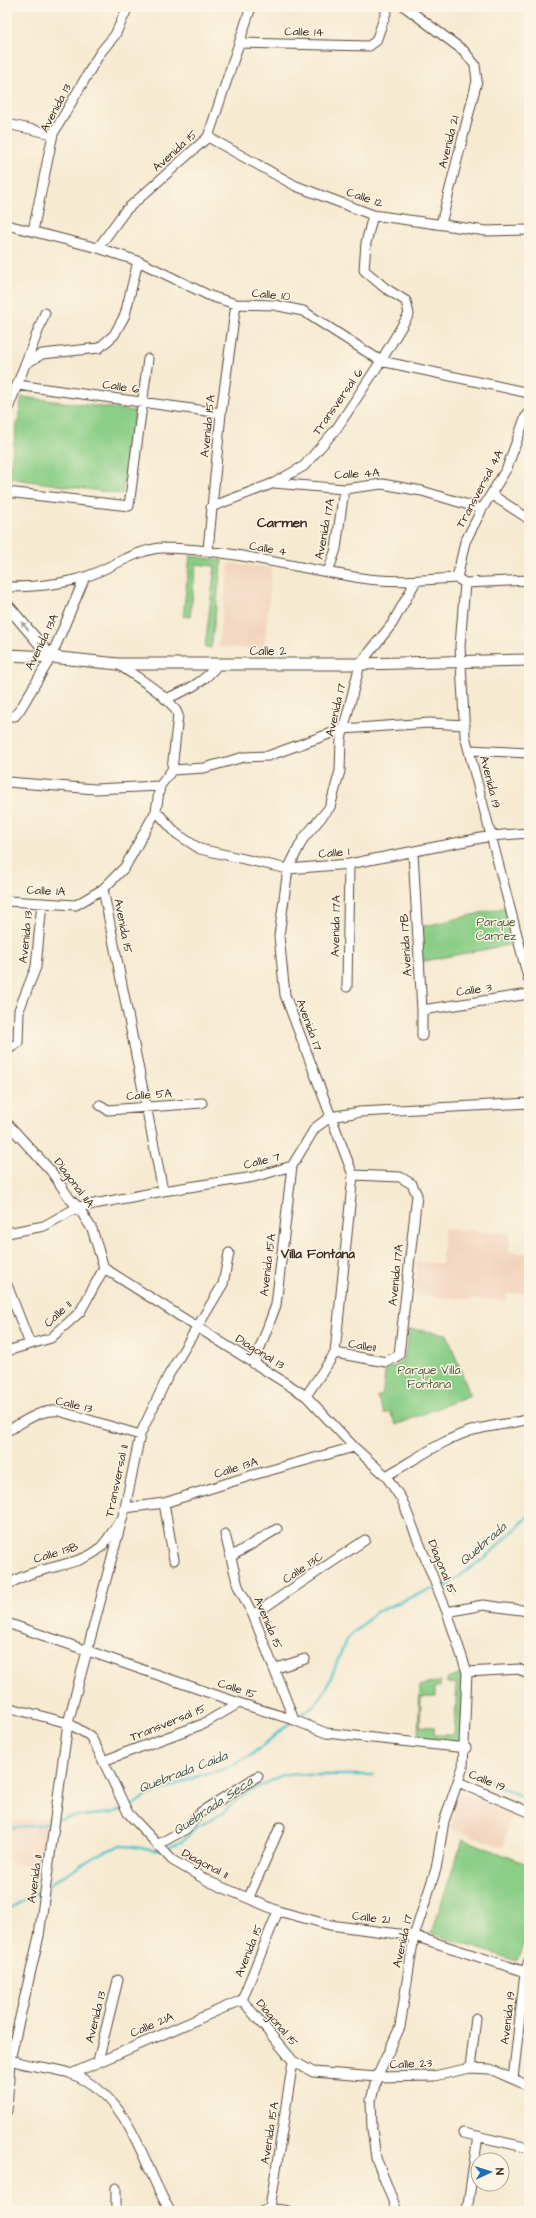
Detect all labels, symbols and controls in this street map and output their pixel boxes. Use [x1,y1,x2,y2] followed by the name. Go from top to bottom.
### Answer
[284,23,324,41] street label: Calle 14
[36,81,76,135] street label: Avenida 13
[434,113,464,170] street label: Avenida 21
[149,126,202,176] street label: Avenida 15
[344,184,386,212] street label: Calle 12
[251,285,291,305] street label: Calle 10
[309,365,368,439] street label: Transversal 6
[101,376,141,398] street label: Calle 6
[196,393,220,458] street label: Avenida 15A
[452,447,508,531] street label: Transversal 4A
[334,464,380,484] street label: Calle 4A
[311,497,339,561] street label: Avenida 17A
[257,513,307,533] district label: Carmen
[248,537,288,561] street label: Calle 4
[21,611,63,673] street label: Avenida 13A
[21,621,30,631] one-way arrow
[250,643,286,660] street label: Calle 2
[322,681,351,738] street label: Avenida 17
[475,754,505,810] street label: Avenida 19
[318,843,351,863] street label: Calle 1
[26,881,66,901] street label: Calle 1A
[327,895,345,957] street label: Avenida 17A
[109,897,137,955] street label: Avenida 15
[15,910,37,964] street label: Avenida 13
[396,913,416,977] street label: Avenida 17B
[476,914,516,945] park label: Parque Carrez
[455,979,493,1001] street label: Calle 3
[292,997,326,1054] street label: Avenida 17
[126,1085,173,1105] street label: Calle 5A
[242,1148,283,1174] street label: Calle 7
[49,1155,98,1212] street label: Diagonal 11A
[256,1232,280,1297] street label: Avenida 15A
[384,1243,408,1307] street label: Avenida 17A
[280,1245,355,1263] district label: Villa Fontana
[40,1296,76,1331] street label: Calle 11
[232,1330,288,1375] street label: Diagonal 13
[347,1335,378,1357] street label: Calle11
[397,1362,461,1393] park label: Parque Villa Fontana
[54,1393,94,1417] street label: Calle 13
[101,1443,133,1519] street label: Transversal 11
[212,1453,260,1483] street label: Calle 13A
[455,1518,512,1570] water label: Quebrada
[422,1537,461,1598] street label: Diagonal 15
[32,1538,81,1568] street label: Calle 13B
[279,1548,327,1588] street label: Calle 13C
[249,1594,287,1652] street label: Avenida 15
[215,1675,259,1703] street label: Calle 15
[128,1700,209,1746] street label: Transversal 15
[136,1746,231,1797] water label: Quebrada Caída
[466,1766,508,1796] street label: Calle 19
[170,1772,258,1839] water label: Quebrada Seca
[178,1845,232,1884] street label: Diagonal 11
[23,1853,47,1904] street label: Avenida 11
[351,1907,391,1929] street label: Calle 21
[389,1912,418,1969] street label: Avenida 17
[231,1922,267,1980] street label: Avenida 15
[81,1989,111,2045] street label: Avenida 13
[496,1990,520,2046] street label: Avenida 19
[251,1996,302,2052] street label: Diagonal 15
[128,2008,177,2042] street label: Calle 21A
[389,2055,433,2073] street label: Calle 23
[257,2100,283,2165] street label: Avenida 15A
[470,2152,510,2192] north arrow
[492,2167,507,2175] text: N

